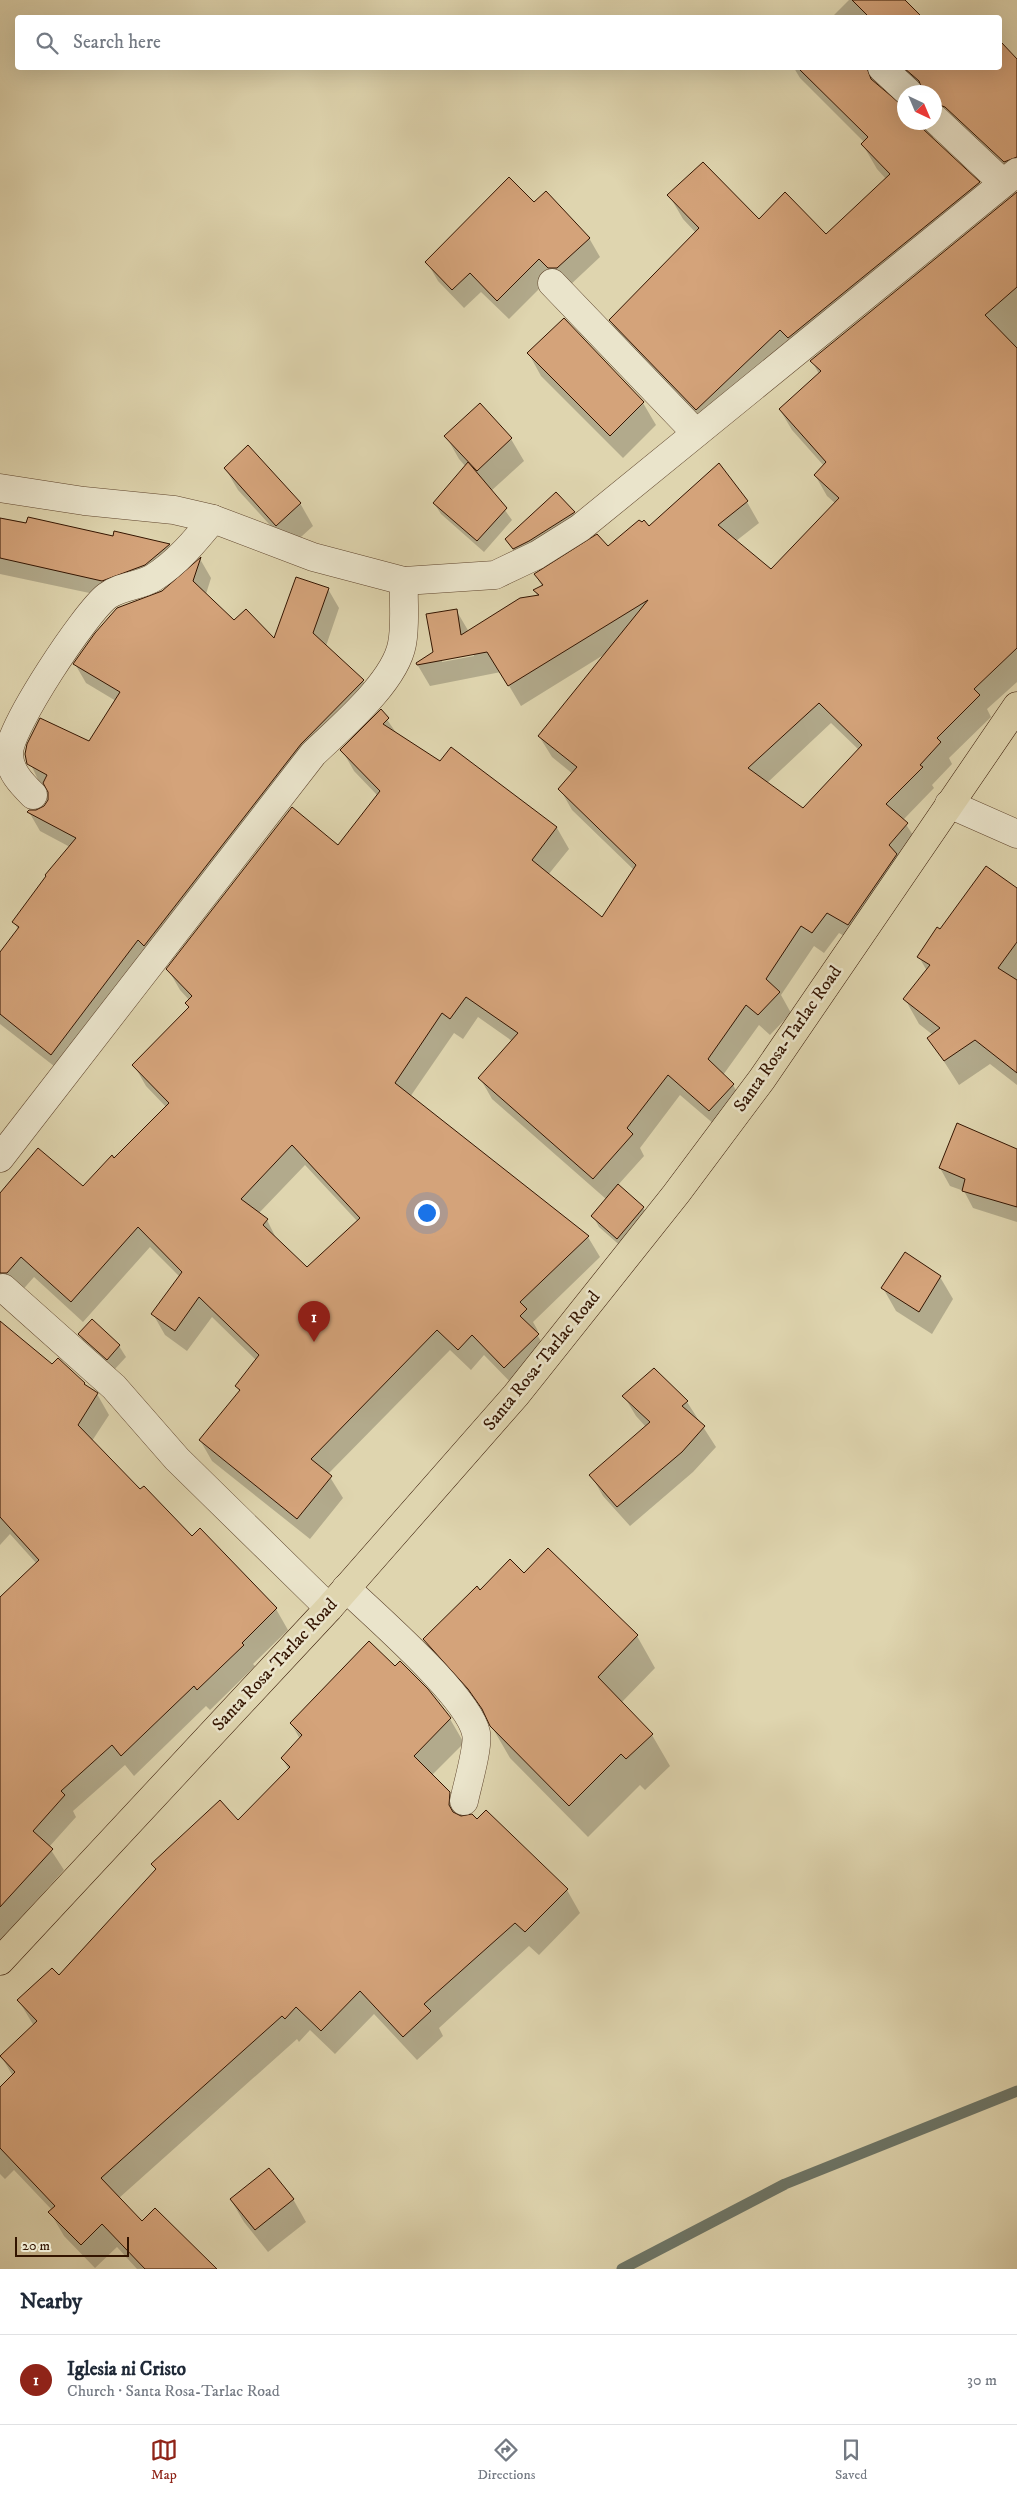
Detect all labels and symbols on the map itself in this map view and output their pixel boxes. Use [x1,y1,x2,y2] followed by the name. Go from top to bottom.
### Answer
[897,85,942,130] north arrow
[729,962,847,1116] street label: Santa Rosa-Tarlac Road
[414,1200,440,1226] your location
[479,1287,605,1435] street label: Santa Rosa-Tarlac Road
[298,1301,330,1342] pin: 1
[208,1594,342,1736] street label: Santa Rosa-Tarlac Road
[15,2234,129,2257] scale bar

